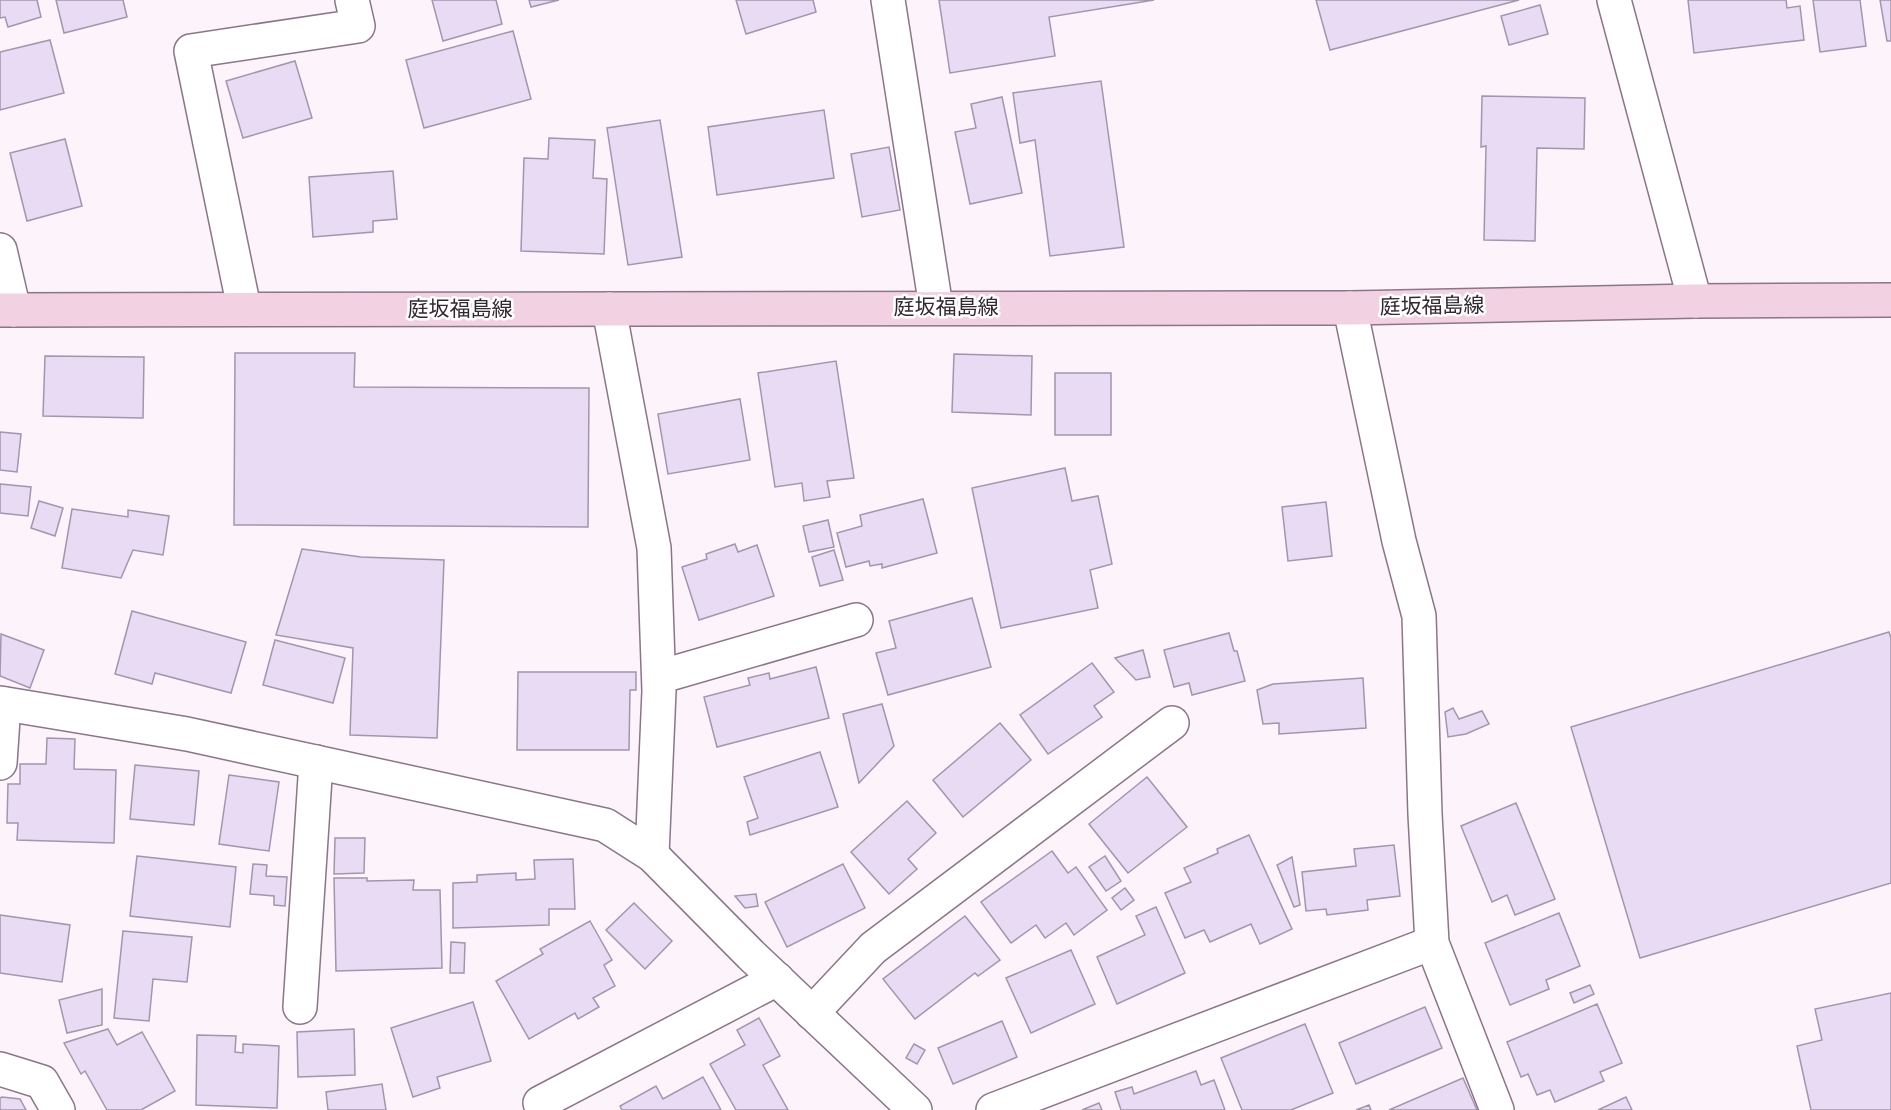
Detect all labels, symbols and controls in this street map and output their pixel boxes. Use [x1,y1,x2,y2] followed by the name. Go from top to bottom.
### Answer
[1379,291,1485,318] street label: 庭坂福島線
[894,293,999,318] street label: 庭坂福島線
[408,295,513,320] street label: 庭坂福島線

